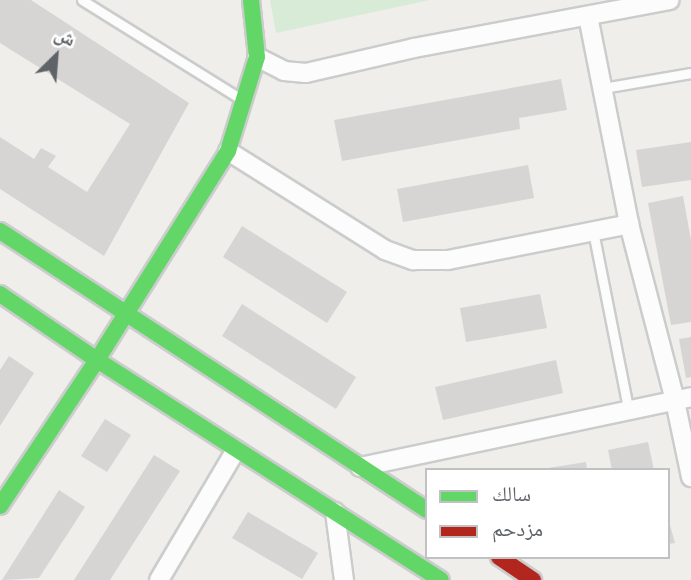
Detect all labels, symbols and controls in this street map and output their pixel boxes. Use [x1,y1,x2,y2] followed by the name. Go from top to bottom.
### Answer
[21,21,91,91] north arrow
[52,23,79,50] text: ش
[425,468,670,559] legend
[492,482,531,505] text: سالك
[492,517,543,540] text: مزدحم

